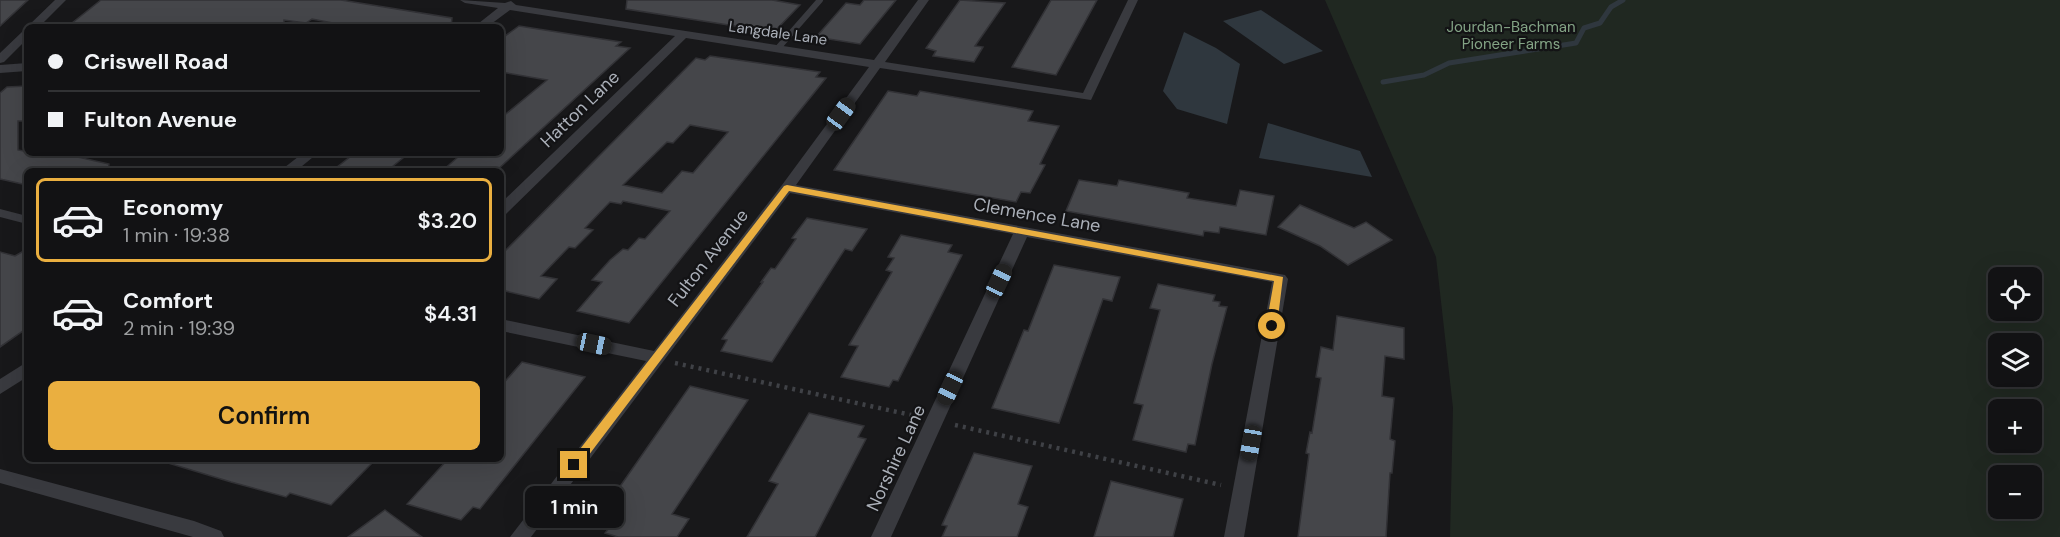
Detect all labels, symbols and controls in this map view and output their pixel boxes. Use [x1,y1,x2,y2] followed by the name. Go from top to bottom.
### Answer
[727,16,829,50] street label: Langdale Lane
[1446,17,1576,54] park label: Jourdan-Bachman Pioneer Farms
[84,47,228,76] text: Criswell Road
[535,65,625,153] street label: Hatton Lane
[823,94,859,134] car
[84,105,237,134] text: Fulton Avenue
[971,192,1103,238] street label: Clemence Lane
[51,193,105,247] icon: car
[123,193,223,222] text: Economy
[662,204,754,312] street label: Fulton Avenue
[418,206,477,235] text: $3.20
[123,222,230,248] text: 1 min · 19:38
[983,261,1015,301] car
[1988,267,2042,519] map controls
[1988,267,2042,321] button: locate
[51,286,105,340] icon: car
[123,286,213,315] text: Comfort
[424,299,477,328] text: $4.31
[1258,312,1285,339] route start
[123,315,235,341] text: 2 min · 19:39
[575,331,613,357] car
[1988,333,2042,387] button: layers
[934,368,966,408] car
[48,381,480,450] button: Confirm
[1988,399,2042,453] button: +
[861,401,931,515] street label: Norshire Lane
[1239,424,1263,462] car
[560,451,587,478] route end
[1988,465,2042,519] button: −
[524,486,624,528] callout: 1 min
[551,494,598,520] text: 1 min

